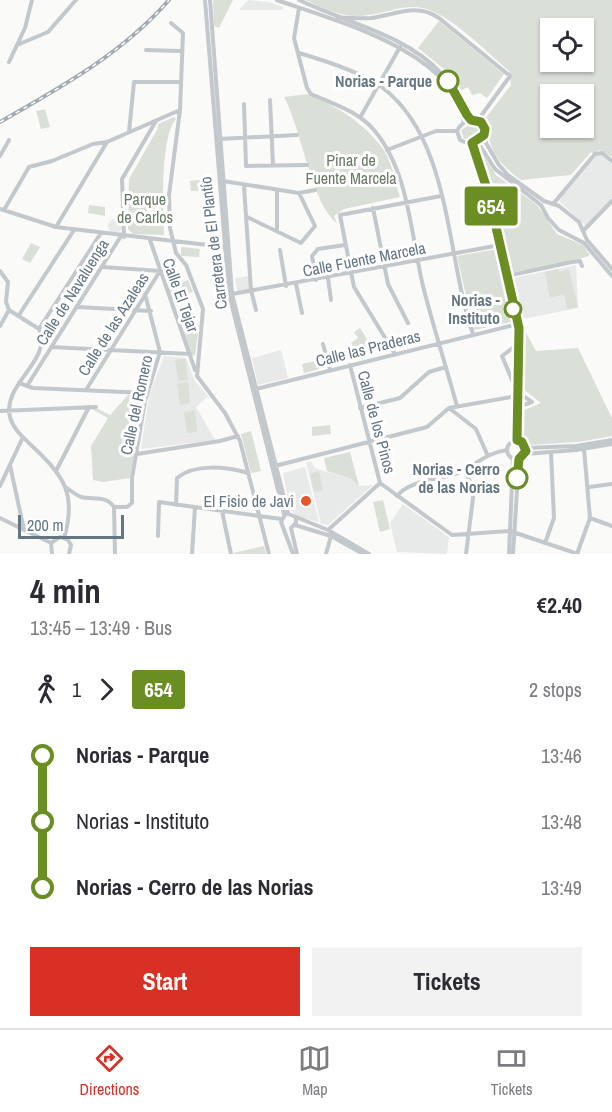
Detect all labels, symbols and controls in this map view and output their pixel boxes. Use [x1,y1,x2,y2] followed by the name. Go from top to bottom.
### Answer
[540,18,594,138] map controls
[540,18,594,72] button: locate
[335,70,432,92] place label: Norias - Parque
[437,70,459,92] marker: Norias - Parque
[540,84,594,138] button: layers
[305,149,397,189] park label: Pinar de Fuente Marcela
[194,175,232,311] street label: Carretera de El Plantío
[456,186,526,226] line badge: 654
[117,188,173,228] park label: Parque de Carlos
[477,192,505,221] text: 654
[30,234,114,349] street label: Calle de Navaluenga
[301,236,428,282] street label: Calle Fuente Marcela
[157,255,205,336] street label: Calle El Tejar
[72,268,154,380] street label: Calle de las Azaleas
[448,289,501,329] place label: Norias - Instituto
[504,300,522,318] marker: Norias - Instituto
[313,324,423,372] street label: Calle las Praderas
[115,353,157,457] street label: Calle del Romero
[353,368,401,476] street label: Calle de los Pinos
[413,458,500,498] place label: Norias - Cerro de las Norias
[506,467,528,489] marker: Norias - Cerro de las Norias
[204,490,294,512] place label: El Fisio de Javi
[299,494,313,508] marker: El Fisio de Javi
[18,512,124,540] scale bar
[27,514,63,536] text: 200 m
[30,569,101,613] text: 4 min
[537,590,582,620] text: €2.40
[30,614,172,641] text: 13:45 – 13:49 · Bus
[30,673,63,706] icon: walk
[90,673,123,706] icon: forward
[144,675,173,704] text: 654
[72,676,81,703] text: 1
[529,676,582,703] text: 2 stops
[76,740,209,770] text: Norias - Parque
[541,742,582,769] text: 13:46
[76,806,209,836] text: Norias - Instituto
[541,808,582,835] text: 13:48
[76,872,314,902] text: Norias - Cerro de las Norias
[541,874,582,901] text: 13:49
[30,947,300,1016] button: Start
[312,947,582,1016] button: Tickets
[80,1042,139,1100] tab: Directions
[298,1042,331,1100] tab: Map
[490,1042,532,1100] tab: Tickets

